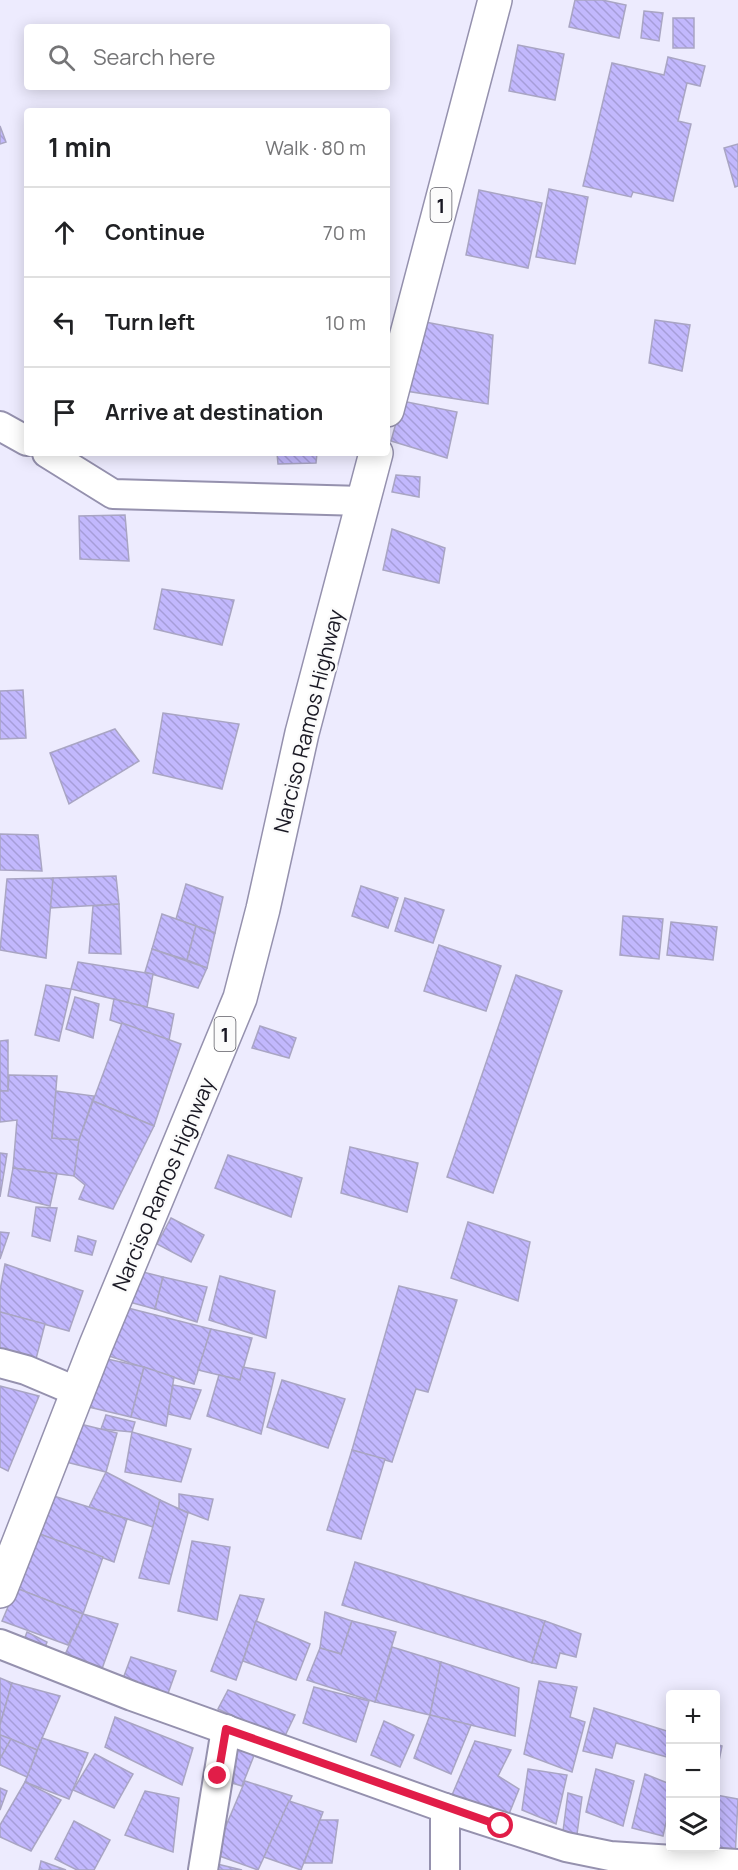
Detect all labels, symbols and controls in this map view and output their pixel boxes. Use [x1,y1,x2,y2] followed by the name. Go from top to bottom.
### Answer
[24,24,390,90] search box
[45,41,78,74] icon: search
[93,42,215,72] text: Search here
[48,129,112,165] text: 1 min
[265,134,366,161] text: Walk · 80 m
[430,188,452,222] road number: 1
[48,216,81,249] icon: ahead
[105,217,205,247] text: Continue
[323,219,366,246] text: 70 m
[48,306,81,339] icon: left
[105,307,195,337] text: Turn left
[325,309,366,336] text: 10 m
[48,396,81,429] icon: arrive
[105,397,323,427] text: Arrive at destination
[267,606,349,836] street label: Narciso Ramos Highway
[214,1017,236,1051] road number: 1
[105,1073,221,1295] street label: Narciso Ramos Highway
[666,1690,720,1852] map controls
[666,1690,720,1744] button: +
[666,1744,720,1798] button: −
[204,1762,230,1788] route end
[666,1798,720,1852] button: layers
[487,1812,513,1838] route start

